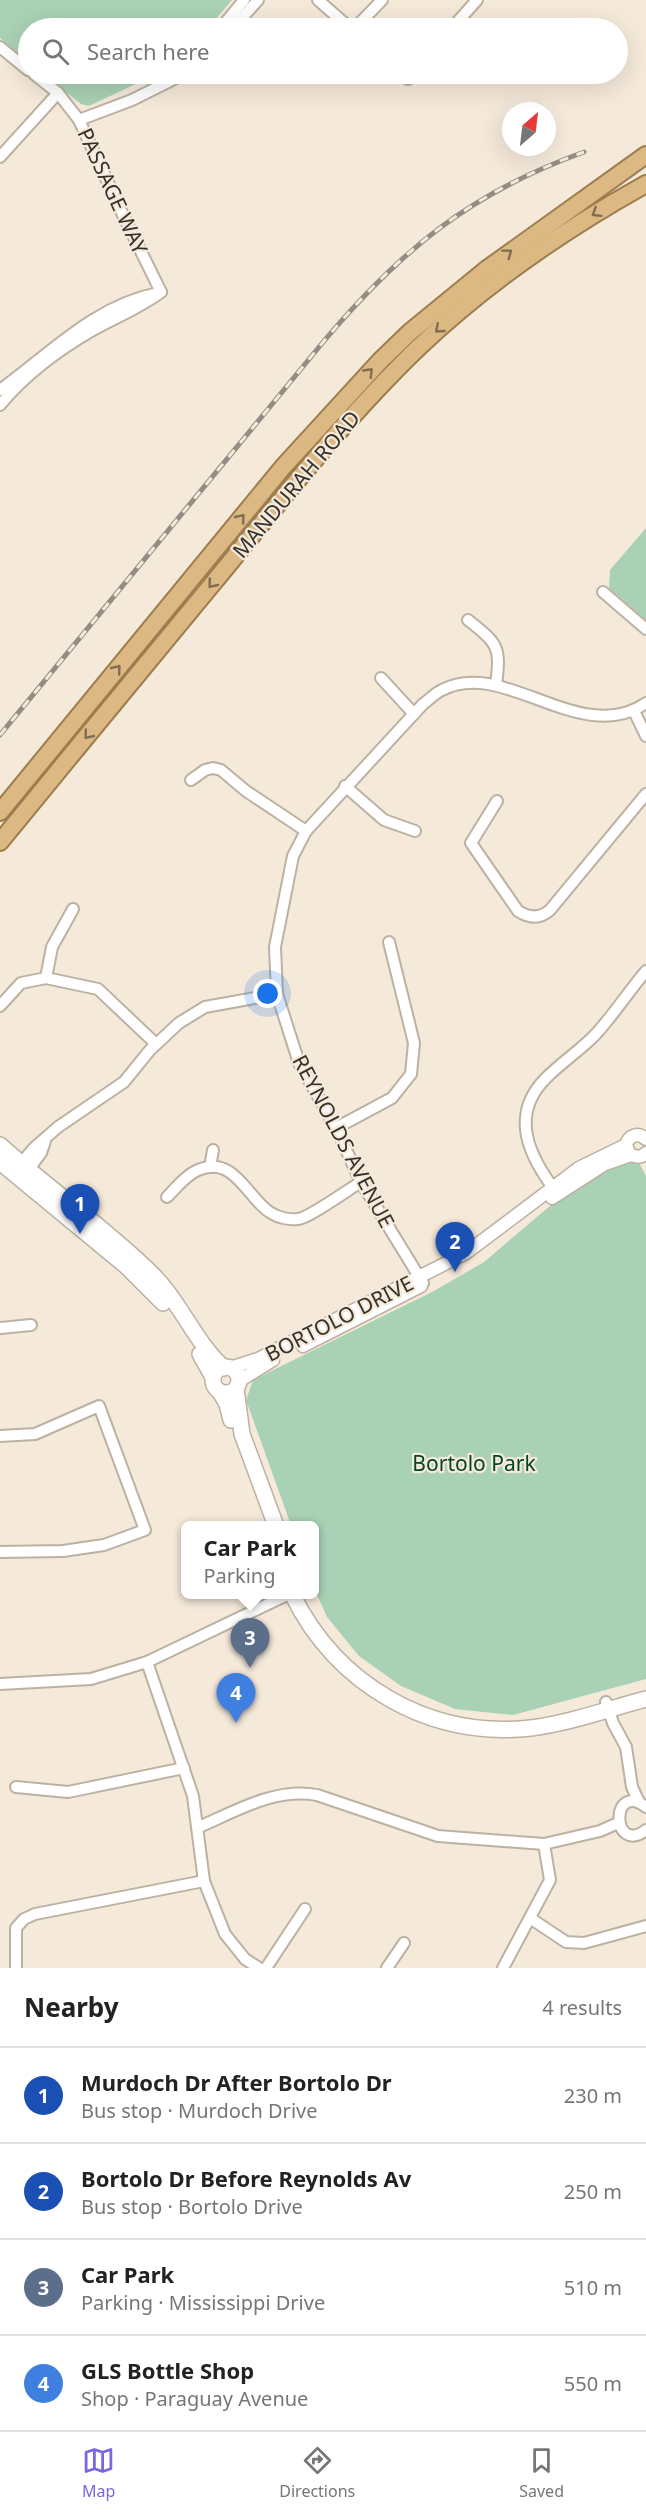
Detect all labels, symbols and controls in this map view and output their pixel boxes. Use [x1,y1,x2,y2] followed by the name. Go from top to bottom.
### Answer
[18,18,628,84] search box
[39,35,72,68] icon: search
[87,36,209,66] text: Search here
[502,102,556,156] north arrow
[72,123,155,259] street label: PASSAGE WAY
[592,206,602,218] one-way arrow
[501,249,512,260] one-way arrow
[435,322,446,333] one-way arrow
[362,368,373,378] one-way arrow
[226,404,366,564] street label: MANDURAH ROAD
[234,514,245,525] one-way arrow
[208,577,219,588] one-way arrow
[110,665,121,676] one-way arrow
[84,728,95,739] one-way arrow
[253,979,282,1008] your location
[287,1050,401,1232] street label: REYNOLDS AVENUE
[60,1184,100,1234] pin: 1
[436,1222,474,1272] pin: 2
[260,1269,418,1367] street label: BORTOLO DRIVE
[412,1449,536,1477] park label: Bortolo Park
[181,1521,319,1599] popup
[203,1532,297,1562] text: Car Park
[203,1562,276,1589] text: Parking
[230,1618,270,1668] pin: 3
[216,1674,256,1723] pin: 4
[24,1989,119,2025] text: Nearby
[542,1994,622,2021] text: 4 results
[81,2067,392,2097] text: Murdoch Dr After Bortolo Dr
[38,2082,49,2109] text: 1
[564,2082,622,2109] text: 230 m
[81,2097,317,2124] text: Bus stop · Murdoch Drive
[81,2163,411,2193] text: Bortolo Dr Before Reynolds Av
[38,2178,49,2205] text: 2
[564,2178,622,2205] text: 250 m
[81,2193,303,2220] text: Bus stop · Bortolo Drive
[81,2259,174,2289] text: Car Park
[38,2274,49,2301] text: 3
[564,2274,622,2301] text: 510 m
[81,2289,325,2316] text: Parking · Mississippi Drive
[81,2355,254,2385] text: GLS Bottle Shop
[38,2370,49,2397] text: 4
[564,2370,622,2397] text: 550 m
[81,2385,308,2412] text: Shop · Paraguay Avenue
[82,2444,115,2502] tab: Map
[279,2444,355,2502] tab: Directions
[519,2444,564,2502] tab: Saved

